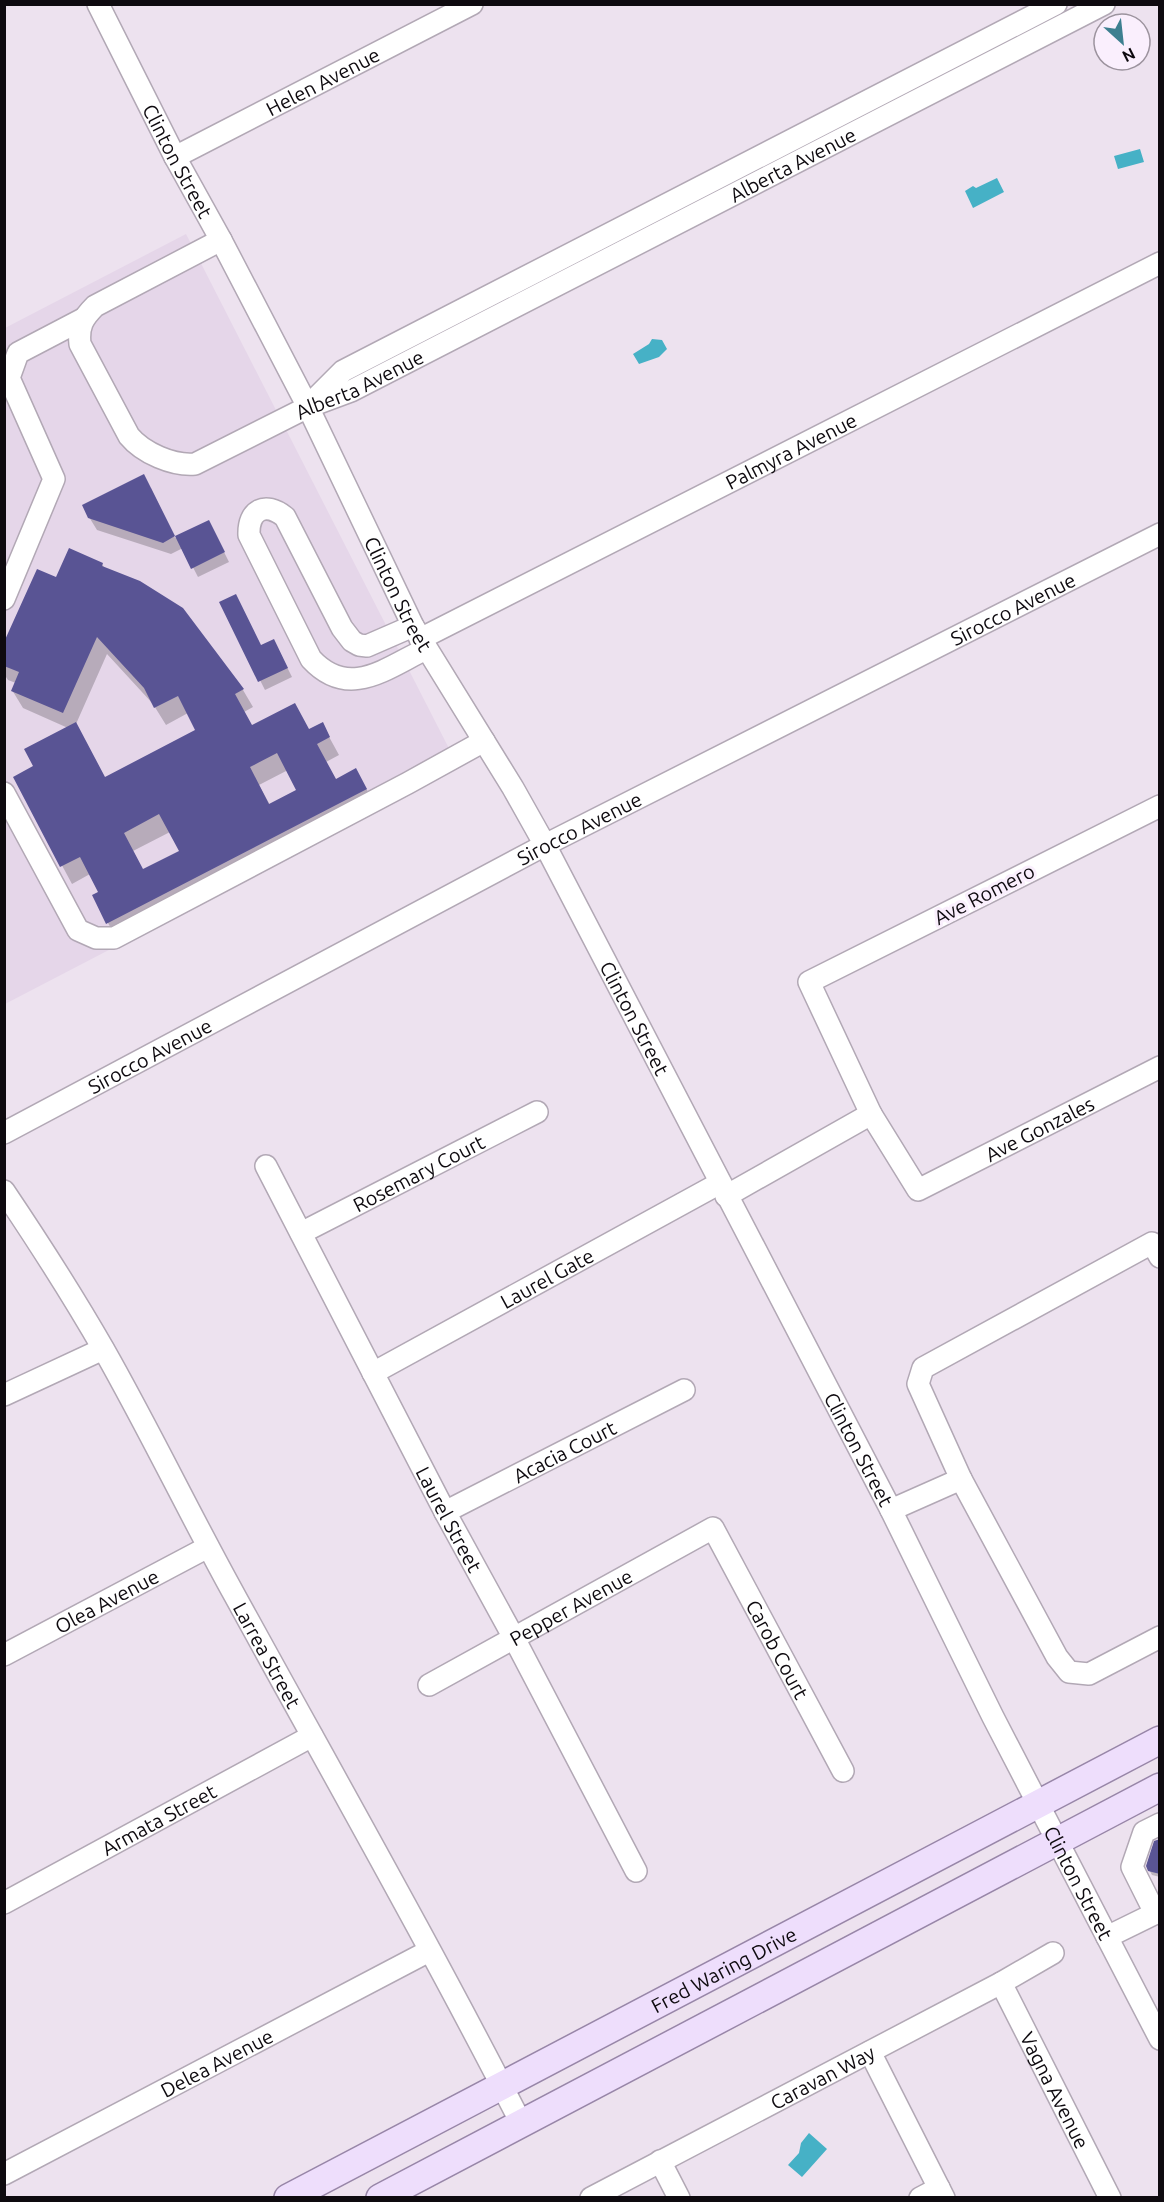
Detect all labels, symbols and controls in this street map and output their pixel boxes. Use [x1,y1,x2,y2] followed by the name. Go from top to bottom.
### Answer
[1092,12,1152,72] north arrow
[262,42,383,120] street label: Helen Avenue
[1119,45,1138,66] text: N
[139,100,218,222] street label: Clinton Street
[726,122,859,206] street label: Alberta Avenue
[291,344,427,423] street label: Alberta Avenue
[721,408,860,493] street label: Palmyra Avenue
[360,533,437,655] street label: Clinton Street
[946,567,1079,650] street label: Sirocco Avenue
[513,787,645,869] street label: Sirocco Avenue
[930,859,1038,929] street label: Ave Romero
[596,957,674,1079] street label: Clinton Street
[84,1013,215,1098] street label: Sirocco Avenue
[981,1091,1098,1166] street label: Ave Gonzales
[349,1130,488,1216] street label: Rosemary Court
[496,1243,597,1313] street label: Laurel Gate
[820,1388,898,1510] street label: Clinton Street
[509,1415,620,1487] street label: Acacia Court
[412,1463,487,1576] street label: Laurel Street
[505,1563,636,1650] street label: Pepper Avenue
[51,1564,162,1638] street label: Olea Avenue
[742,1596,814,1703] street label: Carob Court
[229,1598,306,1712] street label: Larrea Street
[98,1779,220,1859] street label: Armata Street
[1040,1822,1118,1944] street label: Clinton Street
[647,1922,800,2017] street label: Fred Waring Drive
[156,2024,277,2101] street label: Delea Avenue
[1016,2028,1094,2152] street label: Vagna Avenue
[766,2040,878,2114] street label: Caravan Way

